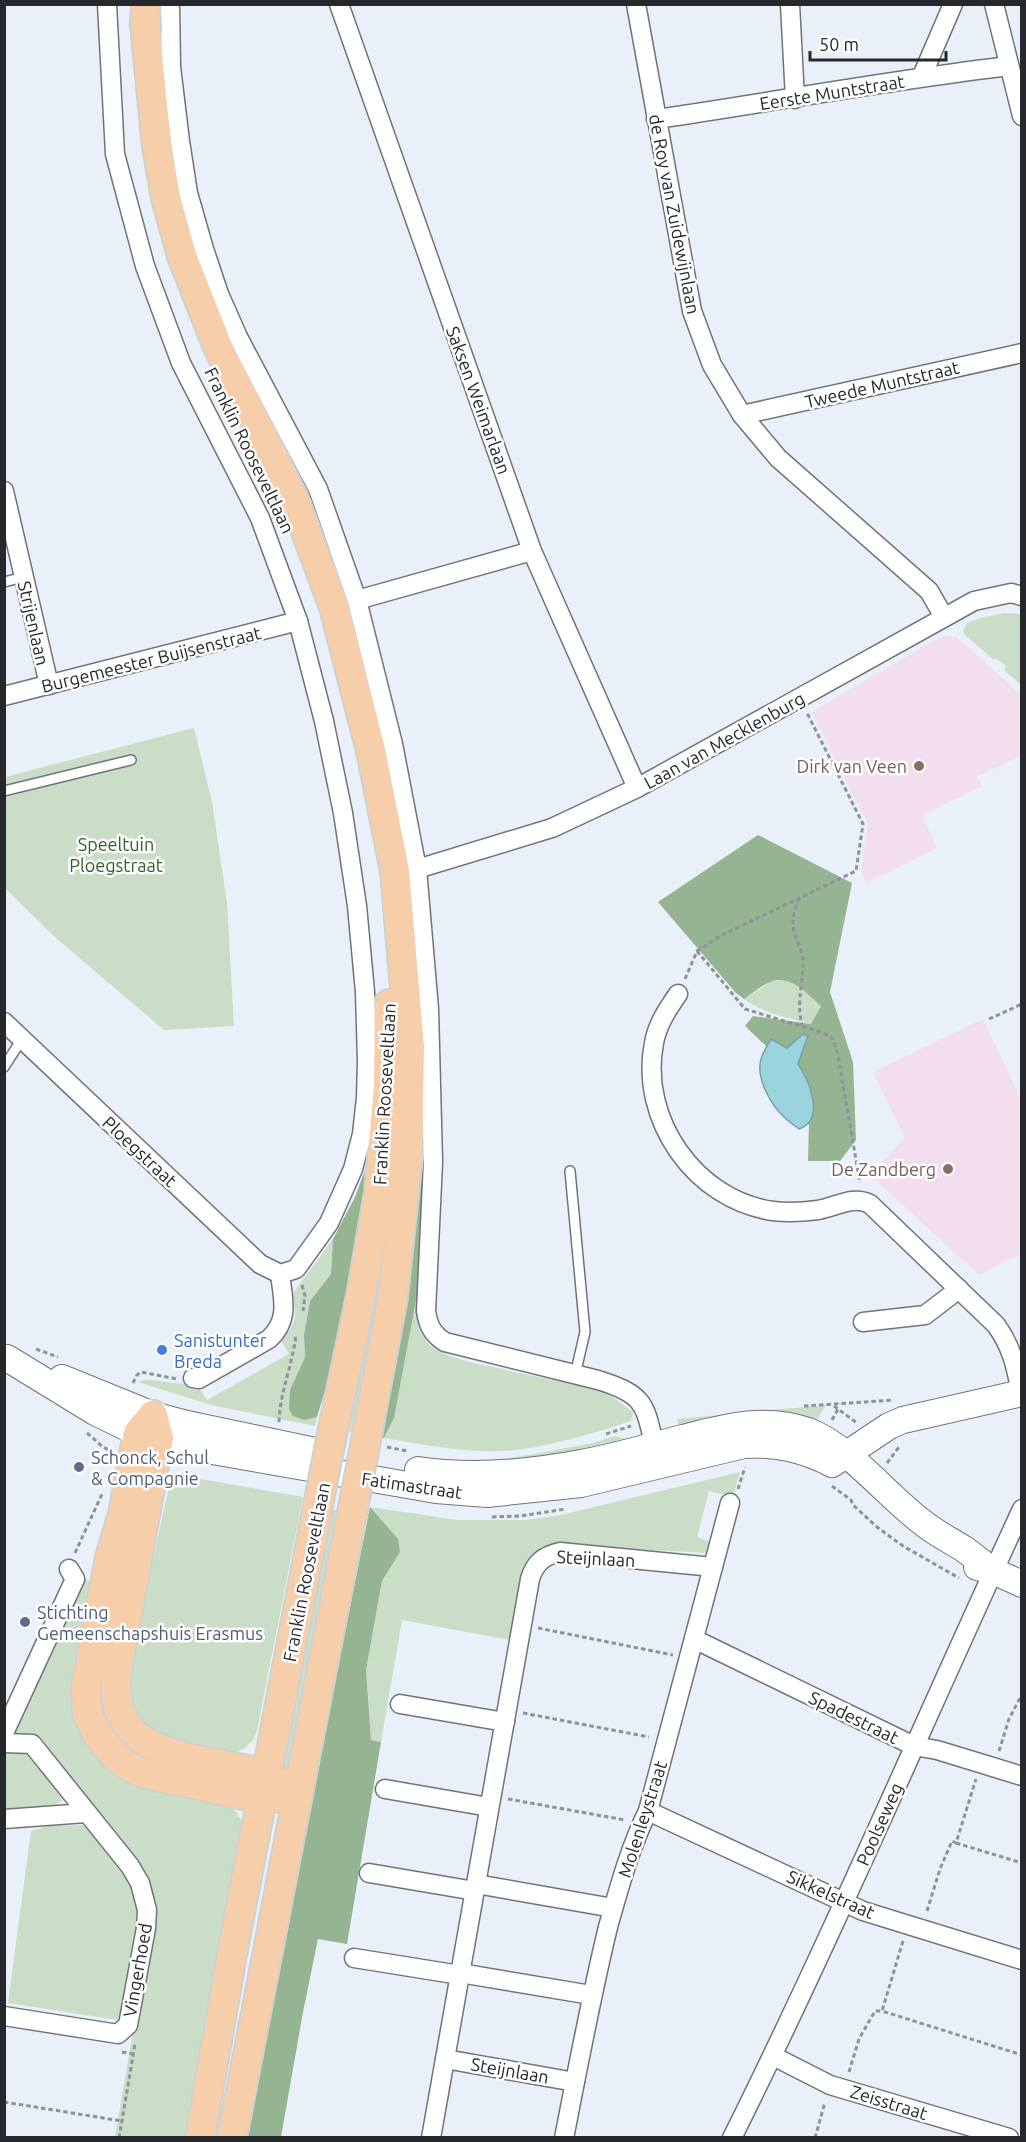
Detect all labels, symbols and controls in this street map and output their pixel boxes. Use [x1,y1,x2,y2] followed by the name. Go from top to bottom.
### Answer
[810,24,946,62] scale bar
[819,34,859,54] text: 50 m
[758,71,906,113] street label: Eerste Muntstraat
[646,112,704,316] street label: de Roy van Zuidewijnlaan
[443,323,515,477] street label: Saksen Weimarlaan
[803,357,961,411] street label: Tweede Muntstraat
[201,364,299,536] street label: Franklin Rooseveltlaan
[15,579,53,667] street label: Strijenlaan
[39,622,263,696] street label: Burgemeester Buijsenstraat
[640,688,808,792] street label: Laan van Mecklenburg
[797,756,907,776] place label: Dirk van Veen
[912,759,926,773] marker: Dirk van Veen
[69,834,163,875] park label: Speeltuin Ploegstraat
[369,1003,399,1185] street label: Franklin Rooseveltlaan
[99,1112,181,1190] street label: Ploegstraat
[831,1159,936,1179] place label: De Zandberg
[941,1162,955,1176] marker: De Zandberg
[174,1330,267,1371] place label: Sanistunter Breda
[155,1343,169,1357] marker: Sanistunter Breda
[91,1447,209,1488] place label: Schonck, Schul & Compagnie
[72,1460,86,1474] marker: Schonck, Schul & Compagnie
[360,1468,464,1502] street label: Fatimastraat
[279,1481,333,1663] street label: Franklin Rooseveltlaan
[556,1546,636,1570] street label: Steijnlaan
[37,1602,263,1643] place label: Stichting Gemeenschapshuis Erasmus
[18,1615,32,1629] marker: Stichting Gemeenschapshuis Erasmus
[806,1687,902,1747] street label: Spadestraat
[614,1758,670,1880] street label: Molenleystraat
[852,1780,906,1868] street label: Poolseweg
[784,1866,878,1922] street label: Sikkelstraat
[119,1921,155,2019] street label: Vingerhoed
[469,2053,551,2087] street label: Steijnlaan
[848,2081,930,2123] street label: Zeisstraat

